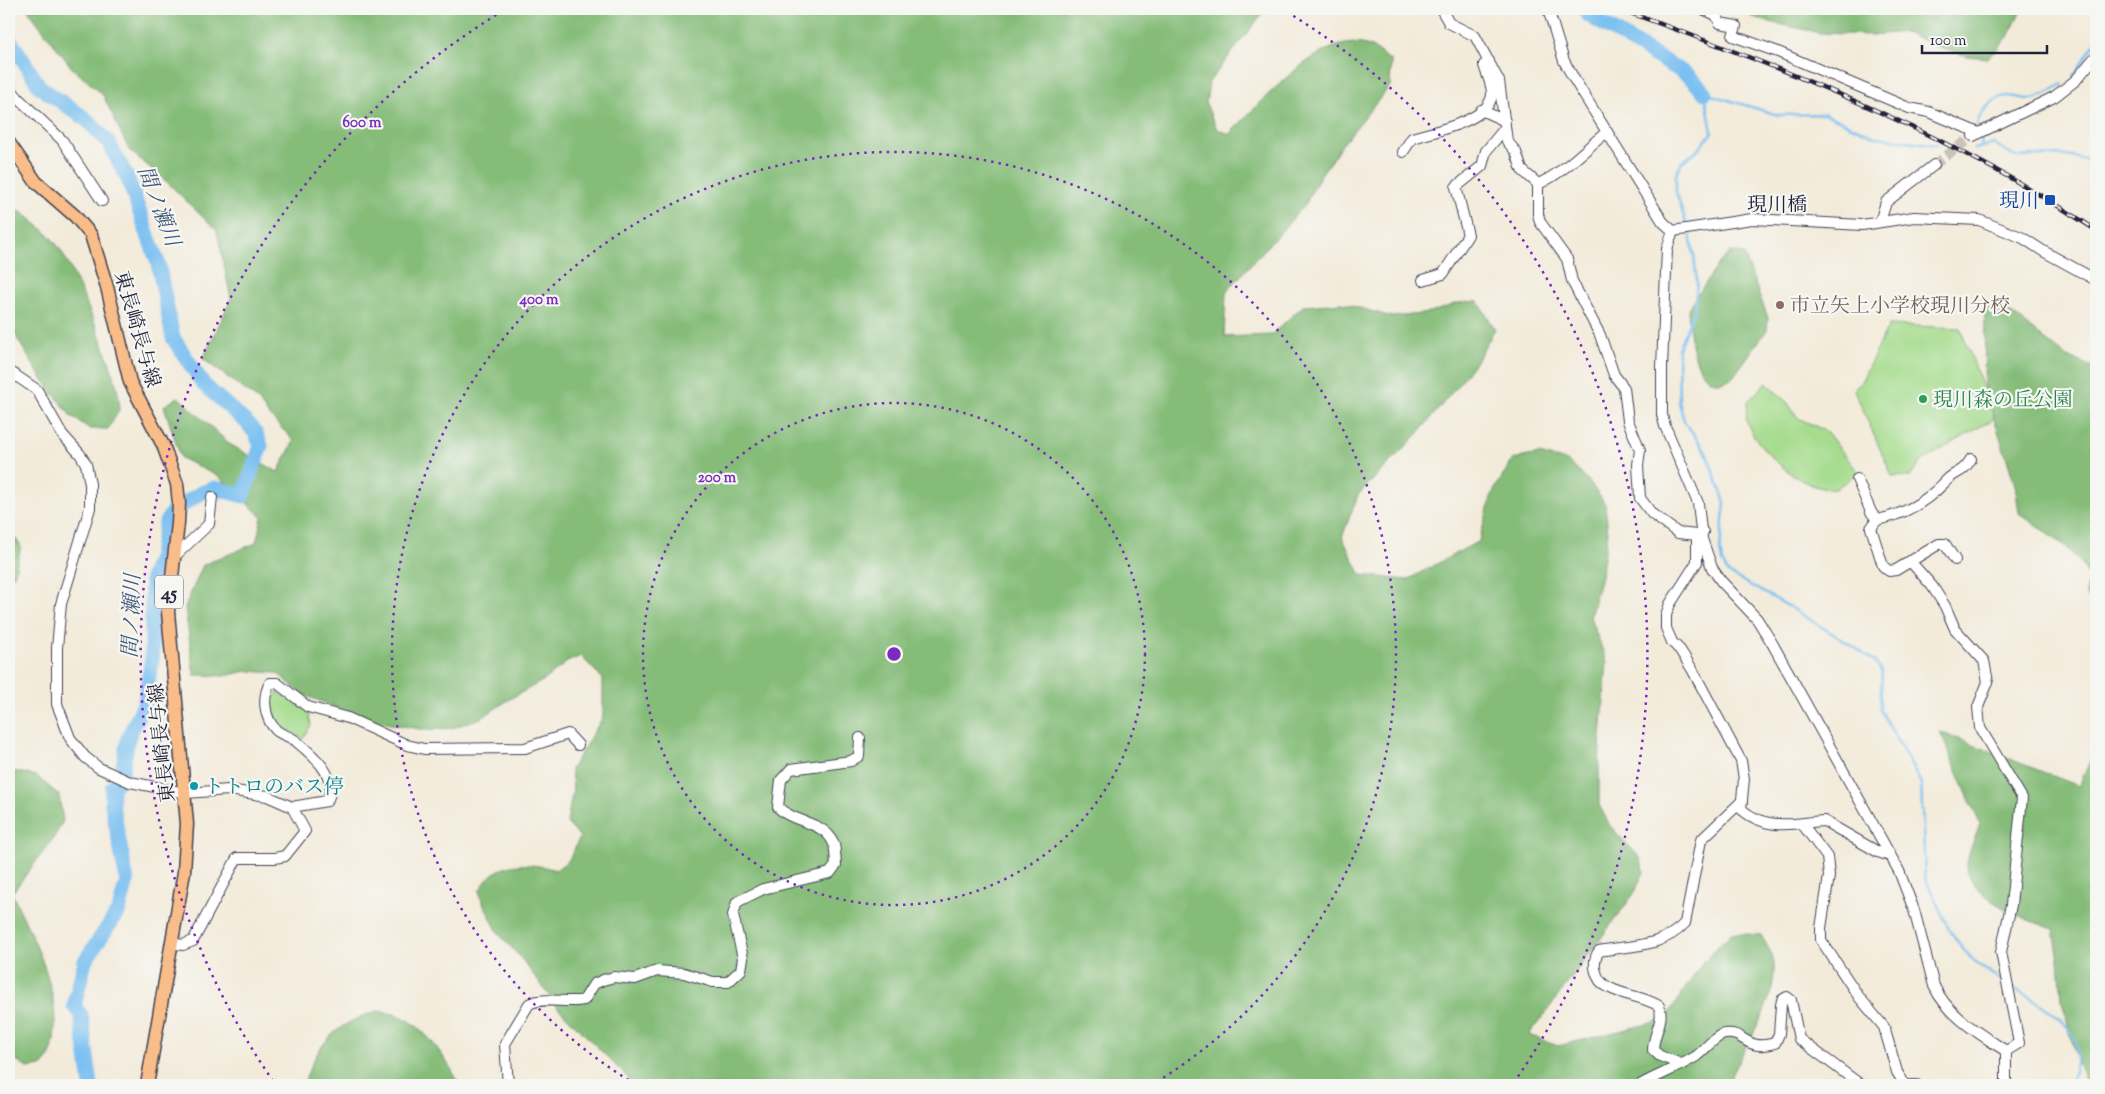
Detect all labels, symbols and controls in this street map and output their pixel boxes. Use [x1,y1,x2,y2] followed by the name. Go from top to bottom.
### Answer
[1922,22,2048,54] scale bar
[1930,31,1967,52] text: 100 m
[343,113,382,134] text: 600 m
[128,162,187,253] water label: 間ノ瀬川
[1999,188,2039,217] place label: 現川
[1747,192,1807,221] street label: 現川橋
[2043,193,2057,207] marker: 現川
[105,268,166,391] street label: 東長崎長与線
[519,290,559,311] text: 400 m
[1790,293,2010,322] place label: 市立矢上小学校現川分校
[1774,299,1786,311] marker: 市立矢上小学校現川分校
[1933,387,2073,416] place label: 現川森の丘公園
[1917,393,1929,405] marker: 現川森の丘公園
[698,468,737,489] text: 200 m
[117,572,150,659] water label: 間ノ瀬川
[155,576,183,608] road number: 45
[885,645,903,663] centre of rings
[143,682,184,804] street label: 東長崎長与線
[204,774,344,803] place label: トトロのバス停
[188,780,200,792] marker: トトロのバス停

